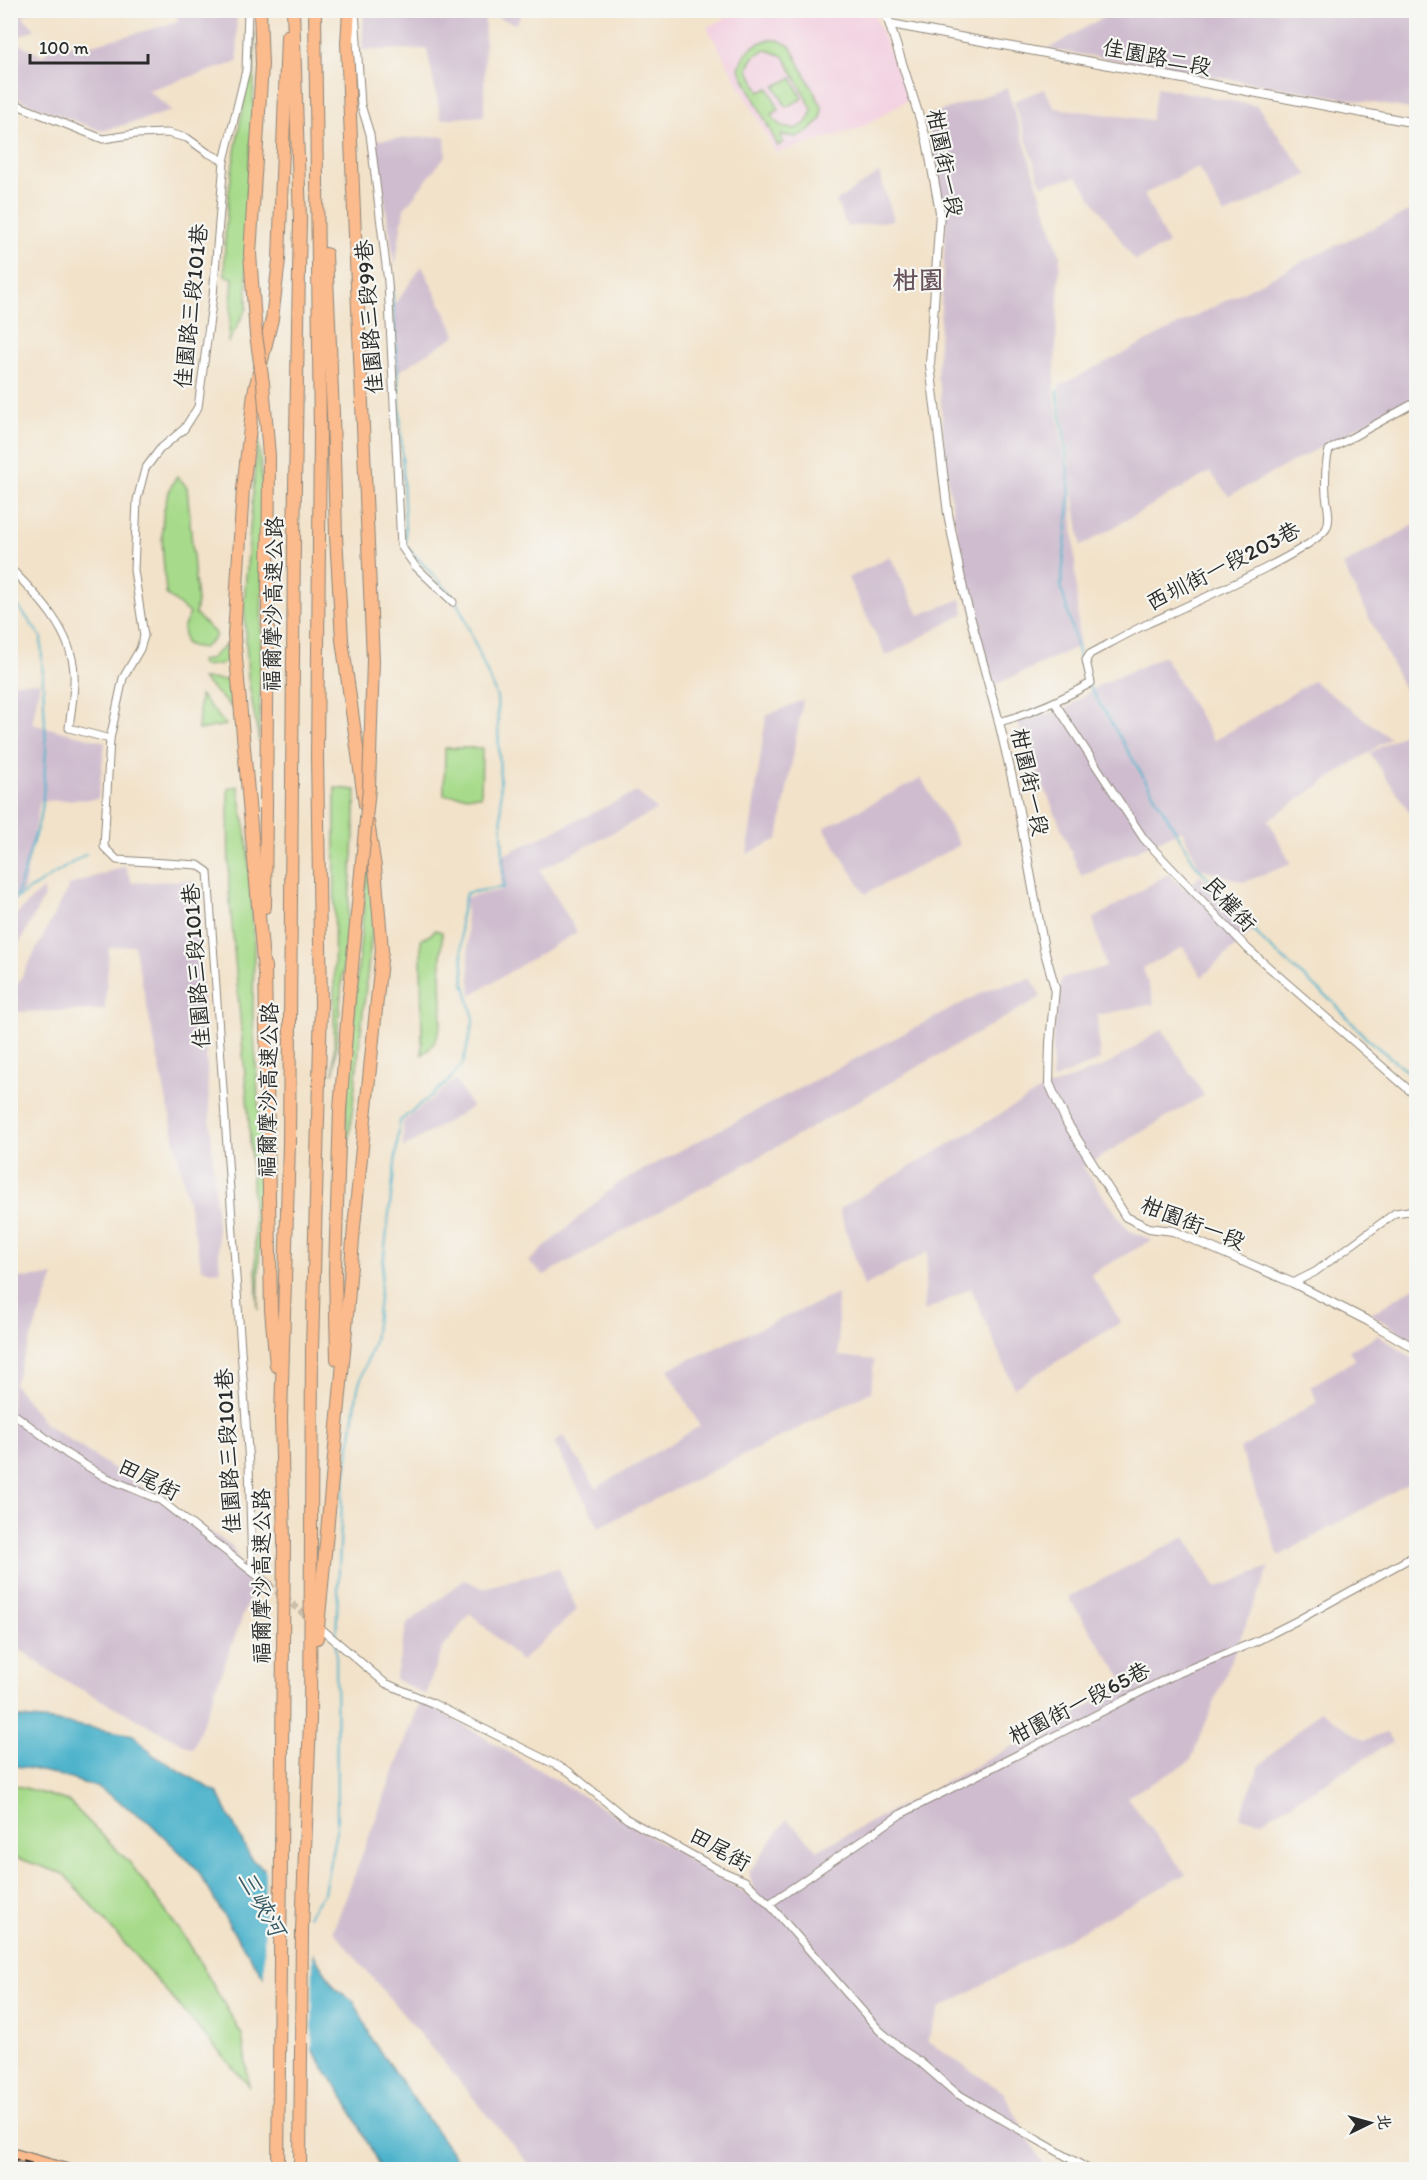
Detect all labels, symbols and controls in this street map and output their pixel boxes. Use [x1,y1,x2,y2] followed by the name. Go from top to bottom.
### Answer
[30,27,148,65] scale bar
[1100,33,1214,81] street label: 佳園路二段
[39,37,89,59] text: 100 m
[921,106,969,220] street label: 柑園街一段
[169,222,213,390] street label: 佳園路三段101巷
[350,239,388,395] street label: 佳園路三段99巷
[892,264,944,296] district label: 柑園
[258,516,288,692] street label: 福爾摩沙高速公路
[1142,516,1304,616] street label: 西圳街一段203巷
[1005,725,1055,839] street label: 柑園街一段
[1198,871,1262,937] street label: 民權街
[177,882,215,1050] street label: 佳園路三段101巷
[253,1002,283,1178] street label: 福爾摩沙高速公路
[1137,1191,1249,1255] street label: 柑園街一段
[210,1367,246,1535] street label: 佳園路三段101巷
[113,1452,185,1506] street label: 田尾街
[248,1488,275,1664] street label: 福爾摩沙高速公路
[1004,1656,1154,1750] street label: 柑園街一段65巷
[685,1821,755,1877] street label: 田尾街
[232,1864,294,1945] water label: 三峽河
[1340,2093,1400,2153] north arrow
[1374,2113,1395,2131] text: 北

